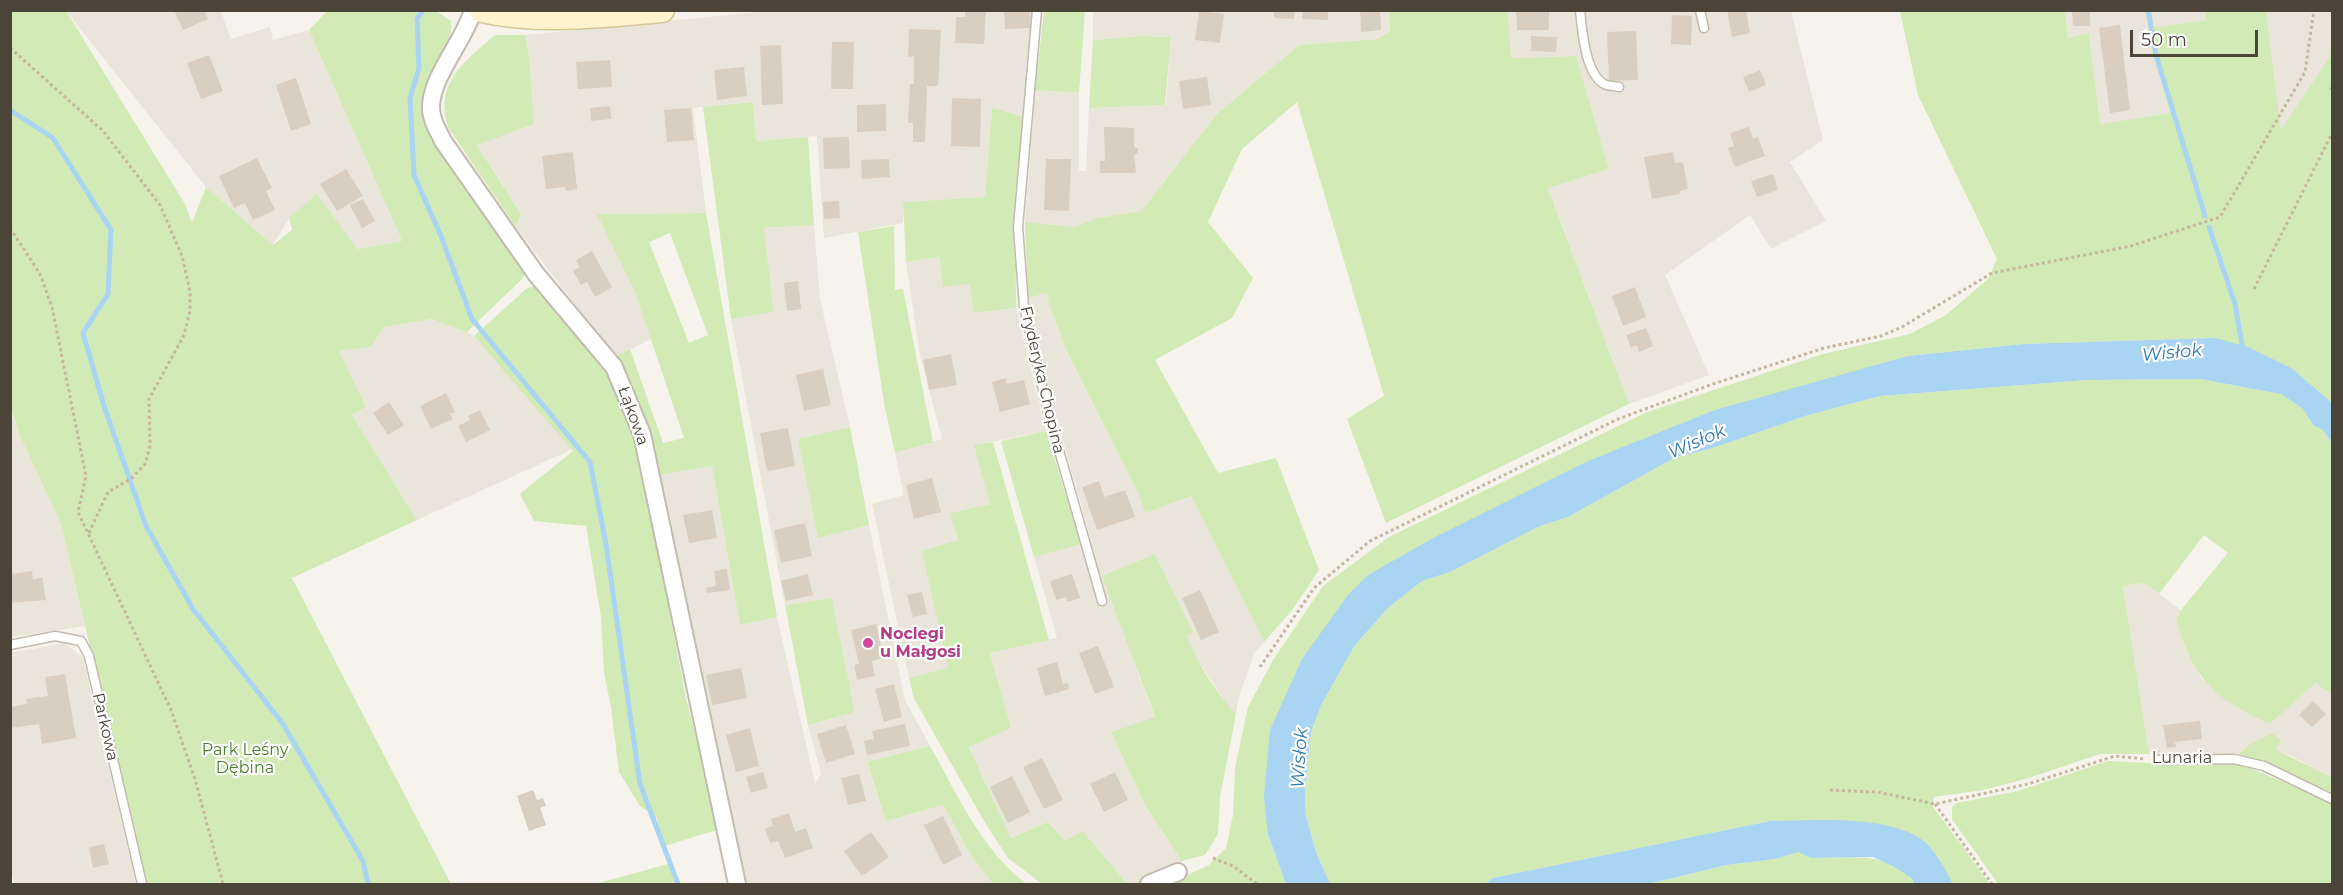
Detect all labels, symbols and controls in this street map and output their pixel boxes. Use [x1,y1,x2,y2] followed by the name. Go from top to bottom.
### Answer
[2133,18,2260,56] scale bar
[2141,29,2187,51] text: 50 m
[1016,304,1068,456] street label: Fryderyka Chopina
[2141,340,2203,366] water label: Wisłok
[614,384,652,448] street label: Łąkowa
[1665,420,1729,464] water label: Wisłok
[880,624,961,662] place label: Noclegi u Małgosi
[861,636,875,650] marker: Noclegi u Małgosi
[88,691,122,763] street label: Parkowa
[1287,727,1313,789] water label: Wisłok
[202,740,288,778] park label: Park Leśny Dębina
[2152,748,2212,768] street label: Lunaria

